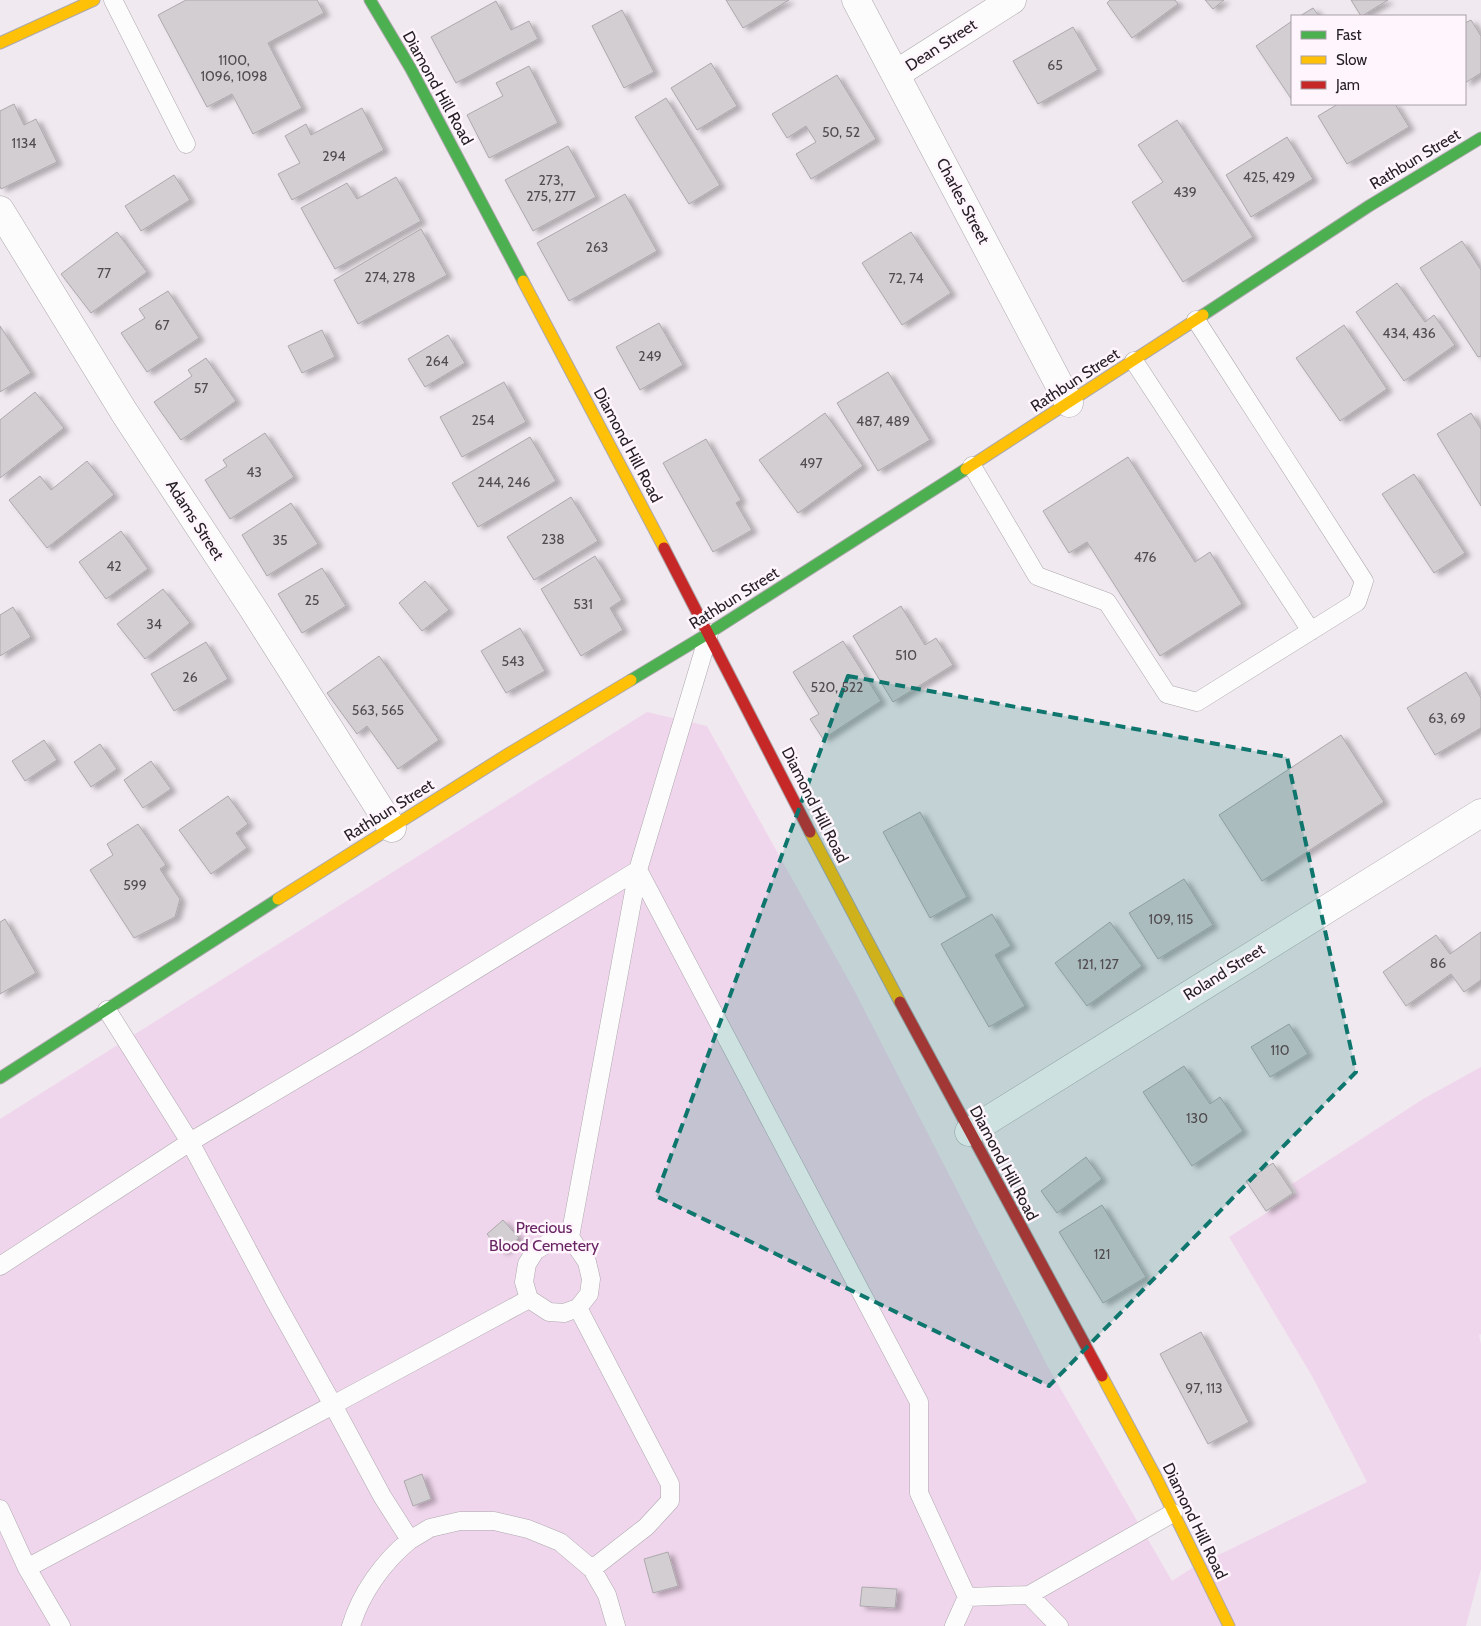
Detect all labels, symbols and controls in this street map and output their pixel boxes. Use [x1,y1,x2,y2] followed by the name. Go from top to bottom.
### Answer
[902,15,981,75] street label: Dean Street
[1291,15,1466,105] legend
[1336,26,1361,44] text: Fast
[399,28,477,148] street label: Diamond Hill Road
[200,51,268,85] house number: 1100, 1096, 1098
[1336,51,1367,69] text: Slow
[1047,56,1063,74] house number: 65
[1335,76,1360,94] text: Jam
[822,123,860,141] house number: 50, 52
[1366,124,1464,193] street label: Rathbun Street
[12,134,36,152] house number: 1134
[322,147,346,165] house number: 294
[932,155,994,248] street label: Charles Street
[1243,168,1295,186] house number: 425, 429
[526,171,576,205] house number: 273, 275, 277
[1173,183,1197,201] house number: 439
[586,238,608,256] house number: 263
[97,264,111,282] house number: 77
[365,268,415,286] house number: 274, 278
[888,269,924,287] house number: 72, 74
[155,316,169,334] house number: 67
[1382,324,1436,342] house number: 434, 436
[1027,344,1123,416] street label: Rathbun Street
[638,347,662,365] house number: 249
[425,352,449,370] house number: 264
[194,379,208,397] house number: 57
[590,384,666,506] street label: Diamond Hill Road
[471,411,495,429] house number: 254
[856,412,910,430] house number: 487, 489
[799,454,823,472] house number: 497
[246,463,262,481] house number: 43
[478,473,530,491] house number: 244, 246
[162,476,228,564] street label: Adams Street
[541,530,565,548] house number: 238
[272,531,288,549] house number: 35
[1134,548,1156,566] house number: 476
[106,557,122,575] house number: 42
[686,563,783,633] street label: Rathbun Street
[305,591,319,609] house number: 25
[573,595,593,613] house number: 531
[146,615,162,633] house number: 34
[895,646,917,664] house number: 510
[501,652,525,670] house number: 543
[182,668,198,686] house number: 26
[811,678,863,696] house number: 520, 522
[352,701,404,719] house number: 563, 565
[1428,709,1466,727] house number: 63, 69
[778,744,852,866] street label: Diamond Hill Road
[341,775,438,845] street label: Rathbun Street
[123,876,147,894] house number: 599
[1149,910,1193,928] house number: 109, 115
[1180,939,1269,1004] street label: Roland Street
[1430,954,1446,972] house number: 86
[1077,955,1119,973] house number: 121, 127
[1271,1041,1290,1059] house number: 110
[966,1102,1042,1224] street label: Diamond Hill Road
[1186,1109,1208,1127] house number: 130
[489,1218,599,1255] park label: Precious Blood Cemetery
[1094,1245,1110,1263] house number: 121
[1185,1379,1223,1397] house number: 97, 113
[1159,1460,1231,1582] street label: Diamond Hill Road

